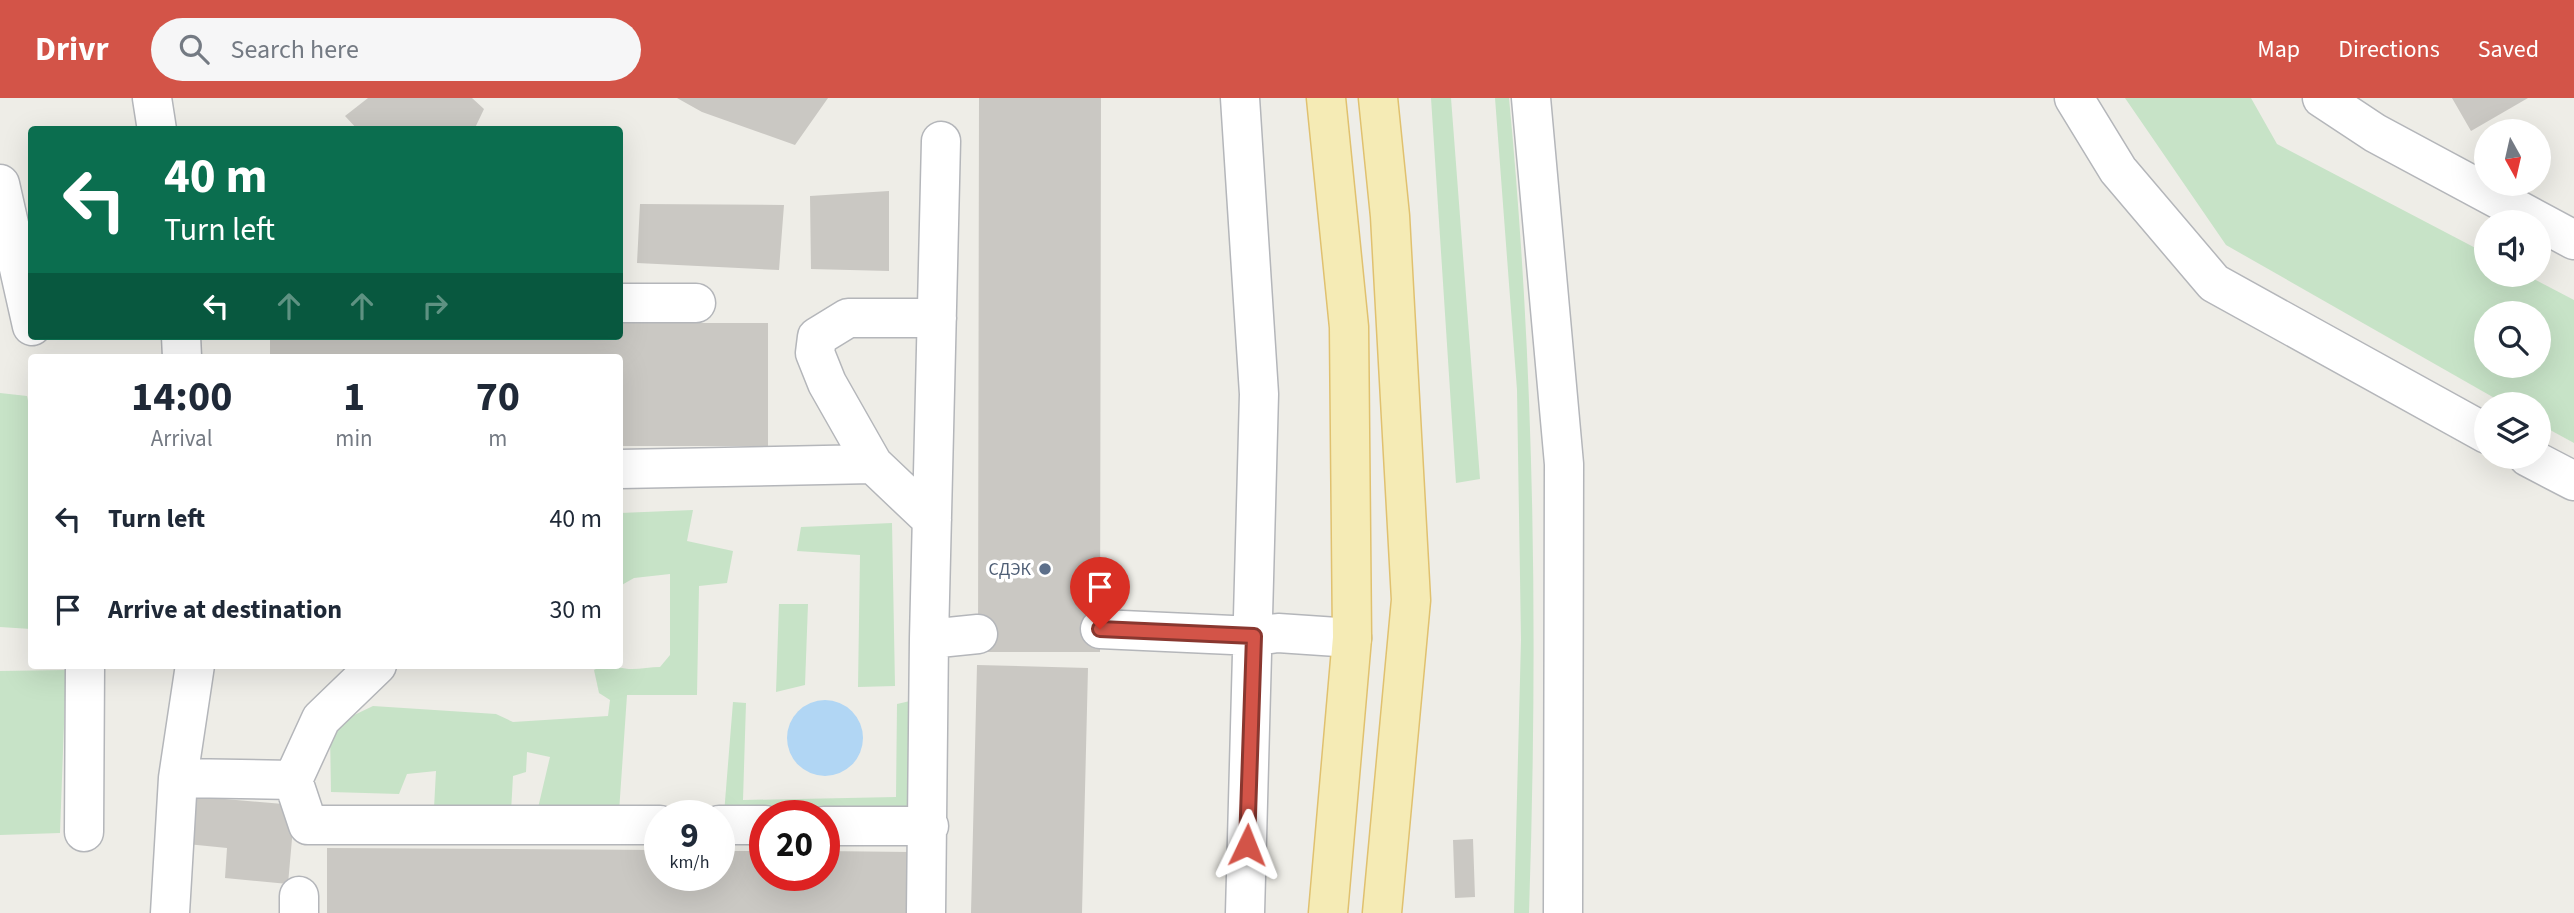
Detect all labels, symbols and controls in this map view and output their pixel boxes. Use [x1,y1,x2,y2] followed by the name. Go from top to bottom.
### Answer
[151,18,641,81] search box
[35,26,109,73] text: Drivr
[175,30,213,68] icon: search
[231,31,359,68] text: Search here
[2257,32,2300,67] text: Map
[2338,32,2440,67] text: Directions
[2478,32,2539,67] text: Saved
[2474,119,2552,196] north arrow
[2474,119,2551,469] map controls
[164,142,268,212] text: 40 m
[49,154,140,245] icon: left
[164,207,275,253] text: Turn left
[2474,210,2551,287] button: sound
[197,287,235,325] icon: left
[270,287,308,325] icon: ahead
[343,287,381,325] icon: ahead
[416,287,454,325] icon: right
[2474,301,2551,378] button: search
[131,367,232,427] text: 14:00
[343,367,365,427] text: 1
[476,367,520,427] text: 70
[2474,392,2551,469] button: layers
[151,422,213,455] text: Arrival
[335,422,373,455] text: min
[488,422,507,455] text: m
[49,500,87,538] icon: left
[108,500,205,537] text: Turn left
[549,500,602,537] text: 40 m
[989,557,1032,582] place label: СДЭК
[1070,557,1130,629] pin
[1037,561,1053,577] marker: СДЭК
[1081,568,1119,606] icon: arrive
[49,591,87,629] icon: arrive
[108,591,342,628] text: Arrive at destination
[549,591,602,628] text: 30 m
[749,800,840,891] speed limit sign: 20
[1210,808,1284,882] position arrow
[680,811,699,861] text: 9
[670,850,709,875] text: km/h

